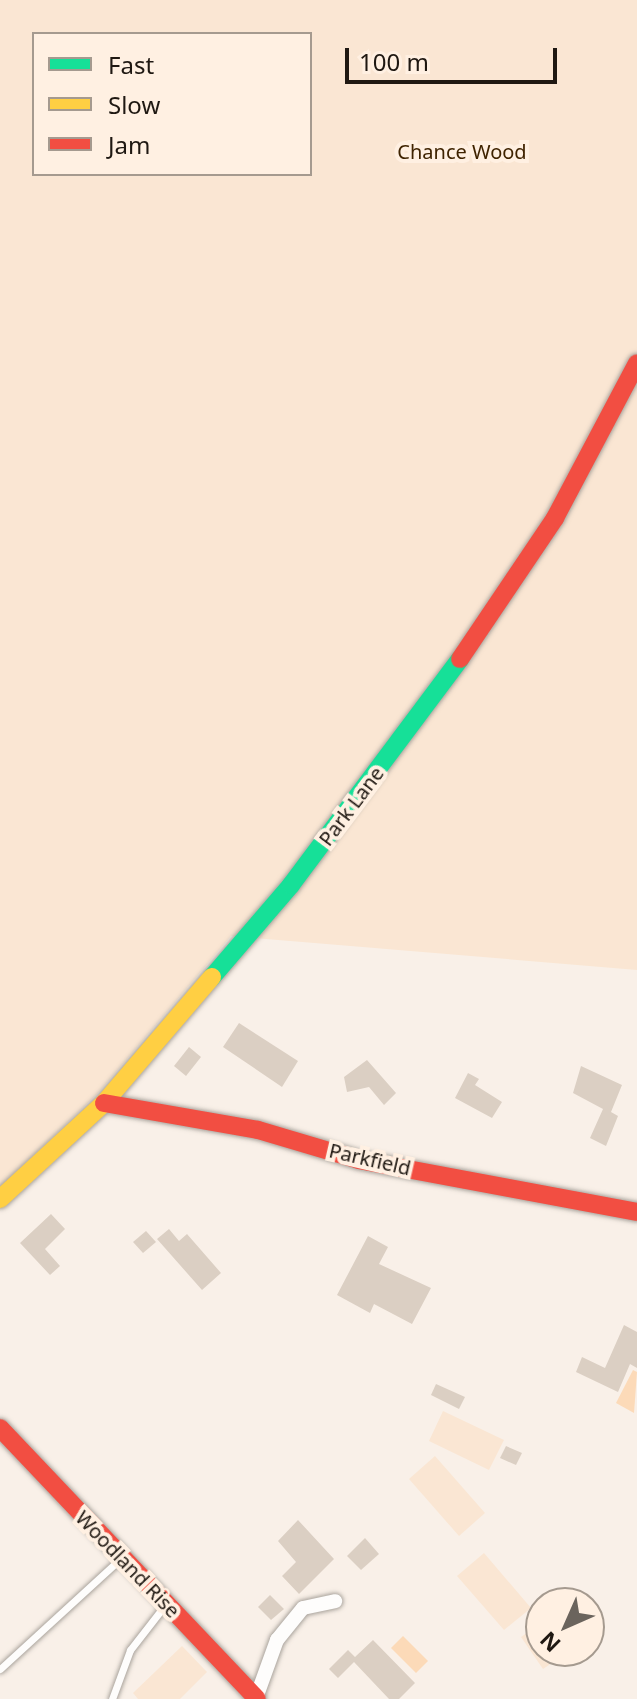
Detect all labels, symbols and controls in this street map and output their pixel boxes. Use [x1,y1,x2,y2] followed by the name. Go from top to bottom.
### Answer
[32,32,312,176] legend
[349,32,561,82] scale bar
[359,45,429,78] text: 100 m
[108,48,154,81] text: Fast
[108,88,160,121] text: Slow
[108,128,150,161] text: Jam
[397,139,527,163] park label: Chance Wood
[313,762,389,850] street label: Park Lane
[327,1138,413,1180] street label: Parkfield
[71,1506,185,1622] street label: Woodland Rise
[525,1587,605,1667] north arrow
[533,1626,566,1659] text: N

